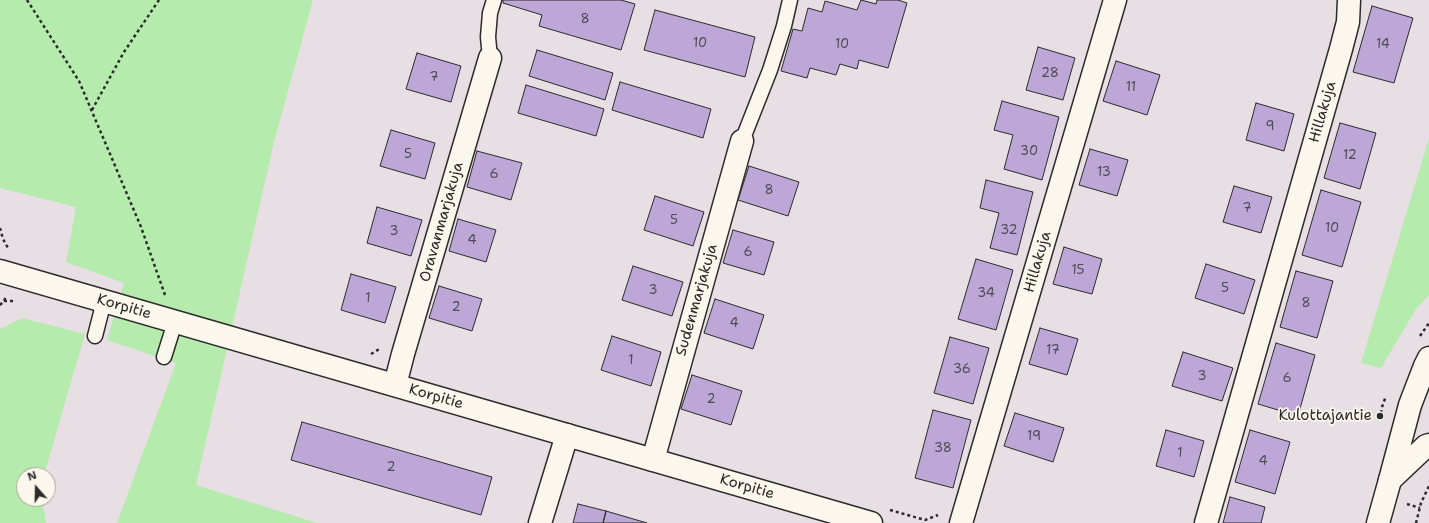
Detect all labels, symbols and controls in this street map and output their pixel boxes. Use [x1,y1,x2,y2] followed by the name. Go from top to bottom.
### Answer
[580,12,590,28] house number: 8
[693,36,707,52] house number: 10
[835,37,849,53] house number: 10
[1376,37,1390,53] house number: 14
[1041,66,1059,82] house number: 28
[429,70,439,86] house number: 7
[1306,79,1340,145] street label: Hillakuja
[1126,80,1136,96] house number: 11
[1265,119,1275,135] house number: 9
[1020,144,1038,160] house number: 30
[404,147,412,163] house number: 5
[1343,148,1357,164] house number: 12
[416,160,468,284] street label: Oravanmarjakuja
[1097,165,1111,181] house number: 13
[489,167,499,183] house number: 6
[764,183,774,199] house number: 8
[1242,201,1252,217] house number: 7
[670,213,678,229] house number: 5
[1325,221,1339,237] house number: 10
[1000,223,1018,239] house number: 32
[389,224,399,240] house number: 3
[1021,229,1055,295] street label: Hillakuja
[467,233,477,249] house number: 4
[672,242,722,358] street label: Sudenmarjakuja
[743,245,753,261] house number: 6
[1071,263,1085,279] house number: 15
[1221,281,1229,297] house number: 5
[648,283,658,299] house number: 3
[977,286,995,302] house number: 34
[95,291,153,323] street label: Korpitie
[365,291,371,307] house number: 1
[1301,296,1311,312] house number: 8
[451,300,461,316] house number: 2
[729,316,739,332] house number: 4
[1046,343,1060,359] house number: 17
[628,353,634,369] house number: 1
[953,362,971,378] house number: 36
[1197,369,1207,385] house number: 3
[1282,371,1292,387] house number: 6
[407,381,465,413] street label: Korpitie
[706,392,716,408] house number: 2
[1278,407,1372,425] place label: Kulottajantie
[1375,411,1385,421] marker: Kulottajantie
[1027,429,1041,445] house number: 19
[934,441,952,457] house number: 38
[1177,446,1183,462] house number: 1
[1258,454,1268,470] house number: 4
[386,460,396,476] house number: 2
[16,467,56,507] north arrow
[25,468,39,485] text: N
[718,471,776,503] street label: Korpitie

